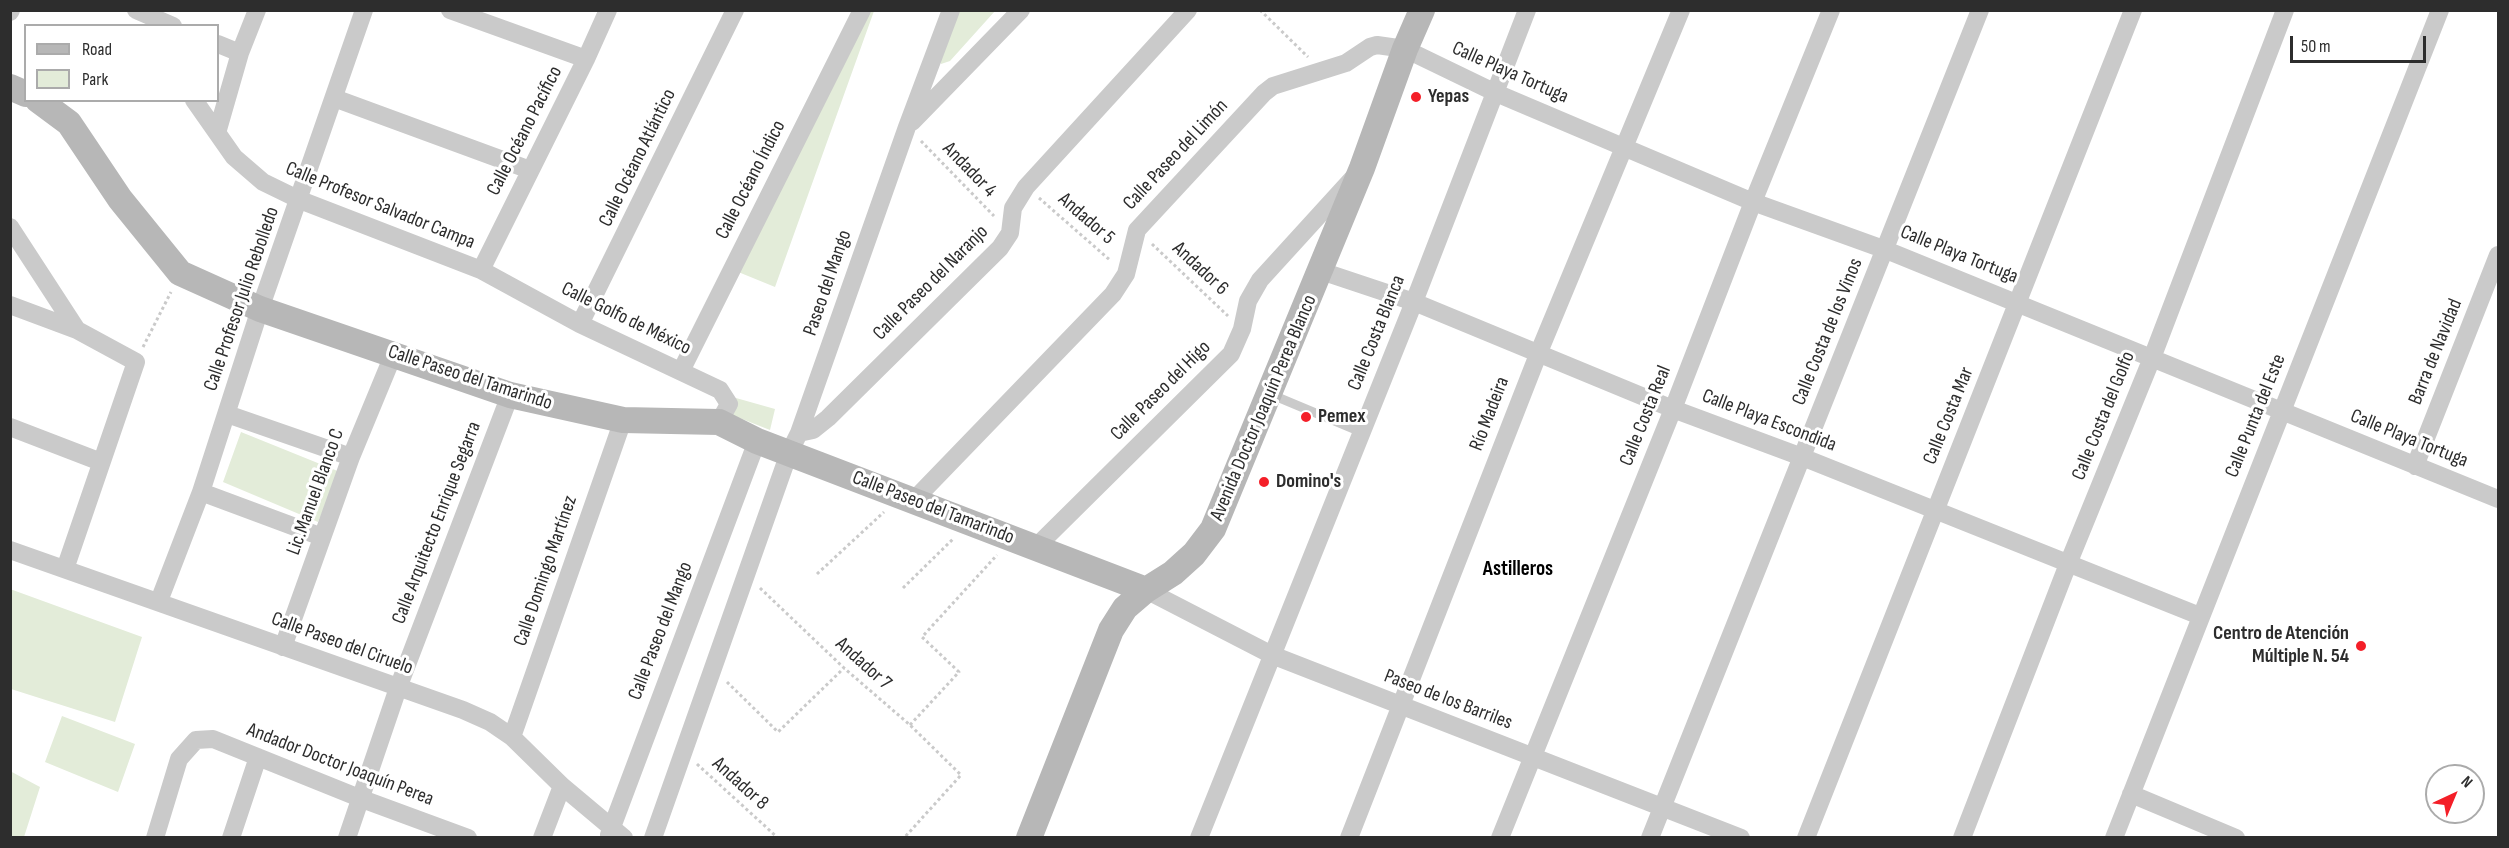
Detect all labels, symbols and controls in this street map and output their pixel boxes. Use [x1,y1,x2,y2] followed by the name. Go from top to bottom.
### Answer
[24,24,219,102] legend
[2293,24,2430,62] scale bar
[2301,36,2331,57] text: 50 m
[1448,37,1572,109] street label: Calle Playa Tortuga
[82,39,112,60] text: Road
[482,62,568,200] street label: Calle Océano Pacífico
[82,69,108,90] text: Park
[594,85,682,231] street label: Calle Océano Atlántico
[1428,85,1469,109] place label: Yepas
[1409,90,1423,104] marker: Yepas
[1119,95,1233,215] street label: Calle Paseo del Limón
[711,117,791,243] street label: Calle Océano Índico
[937,137,1001,203] street label: Andador 4
[282,157,478,255] street label: Calle Profesor Salvador Campa
[1053,188,1119,250] street label: Andador 5
[199,204,285,394] street label: Calle Profesor Julio Rebolledo
[868,220,994,346] street label: Calle Paseo del Naranjo
[1897,221,2021,289] street label: Calle Playa Tortuga
[799,227,857,339] street label: Paseo del Mango
[1167,237,1233,301] street label: Andador 6
[1788,255,1868,409] street label: Calle Costa de los Vinos
[1343,272,1411,394] street label: Calle Costa Blanca
[557,277,695,361] street label: Calle Golfo de México
[1206,292,1322,524] street label: Avenida Doctor Joaquín Perea Blanco
[2404,296,2468,408] street label: Barra de Navidad
[1106,336,1216,446] street label: Calle Paseo del Higo
[385,340,555,416] street label: Calle Paseo del Tamarindo
[2067,348,2141,484] street label: Calle Costa del Golfo
[2220,351,2292,481] street label: Calle Punta del Este
[1615,362,1677,470] street label: Calle Costa Real
[1919,364,1979,468] street label: Calle Costa Mar
[1465,374,1515,454] street label: Río Madeira
[1698,384,1840,458] street label: Calle Playa Escondida
[1318,405,1365,429] place label: Pemex
[2347,405,2471,473] street label: Calle Playa Tortuga
[1299,410,1313,424] marker: Pemex
[387,418,487,628] street label: Calle Arquitecto Enrique Segarra
[282,426,350,558] street label: Lic.Manuel Blanco C
[849,466,1017,550] street label: Calle Paseo del Tamarindo
[1276,470,1341,494] place label: Domino's
[1257,475,1271,489] marker: Domino's
[509,493,583,649] street label: Calle Domingo Martínez
[1483,557,1553,583] district label: Astilleros
[624,559,698,703] street label: Calle Paseo del Mango
[268,607,416,681] street label: Calle Paseo del Ciruelo
[2213,622,2349,669] place label: Centro de Atención Múltiple N. 54
[830,633,896,695] street label: Andador 7
[2354,639,2368,653] marker: Centro de Atención Múltiple N. 54
[1381,665,1515,735] street label: Paseo de los Barriles
[243,718,437,812] street label: Andador Doctor Joaquín Perea
[707,752,773,816] street label: Andador 8
[2425,764,2485,824] north arrow
[2457,772,2476,792] text: N

